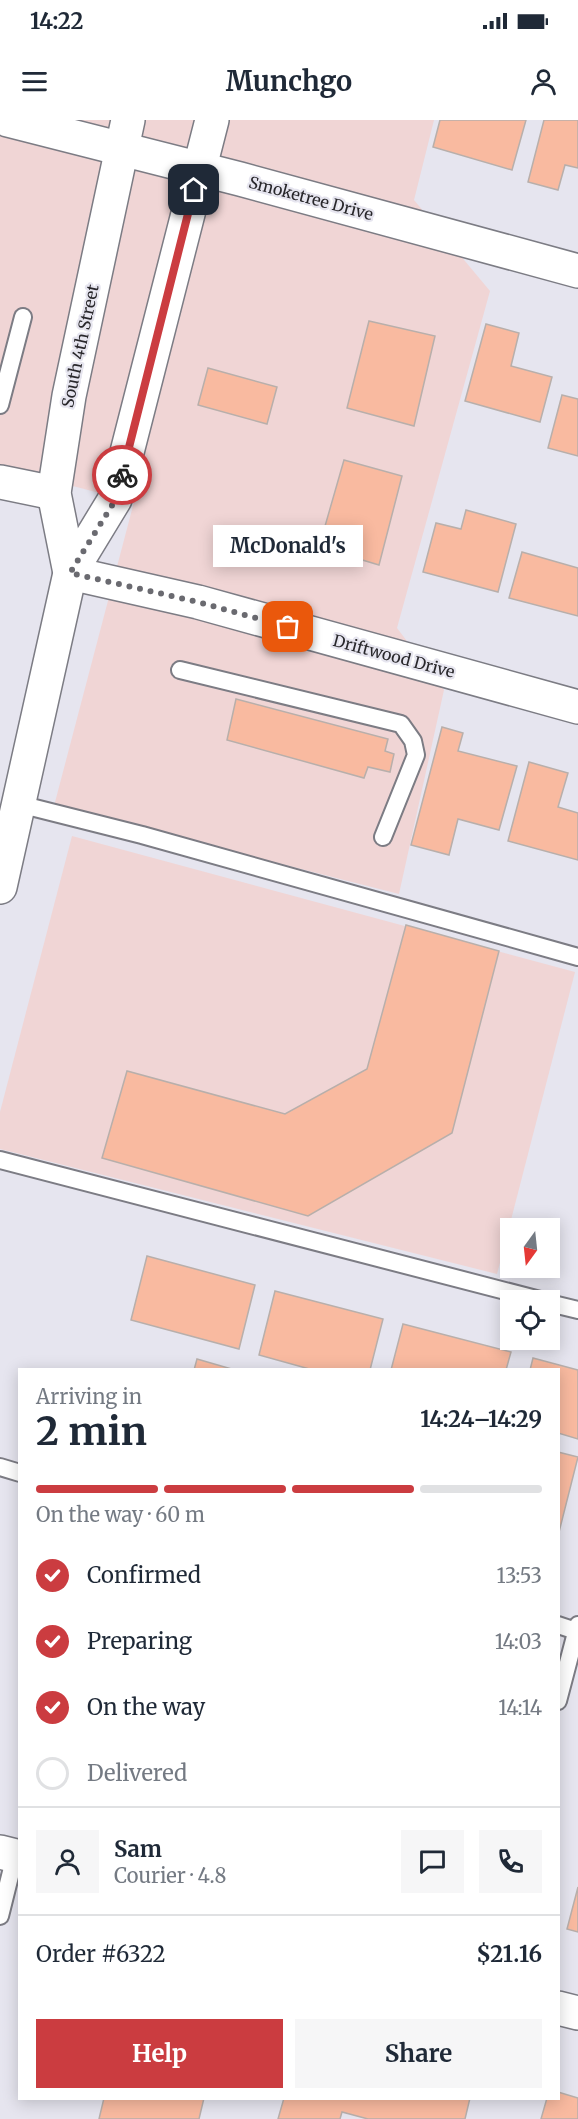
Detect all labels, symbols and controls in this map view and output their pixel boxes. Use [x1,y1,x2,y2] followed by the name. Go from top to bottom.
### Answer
[30,7,83,35] text: 14:22
[226,64,352,98] text: Munchgo
[18,65,51,98] icon: menu
[527,65,560,98] icon: person
[168,164,219,215] pin
[247,172,375,224] street label: Smoketree Drive
[177,173,210,206] icon: home
[57,282,103,409] street label: South 4th Street
[92,445,152,505] courier
[106,459,139,492] icon: bike
[213,525,363,567] callout: McDonald's
[230,533,346,558] text: McDonald's
[262,601,313,652] pin
[271,610,304,643] icon: bag
[331,630,457,682] street label: Driftwood Drive
[500,1218,560,1278] north arrow
[500,1218,560,1350] map controls
[500,1290,560,1350] button: locate
[36,1384,142,1409] text: Arriving in
[420,1405,542,1433] text: 14:24–14:29
[36,1407,147,1456] text: 2 min
[36,1502,205,1527] text: On the way · 60 m
[36,1559,69,1592] icon: check
[87,1561,201,1589] text: Confirmed
[496,1563,542,1588] text: 13:53
[36,1625,69,1658] icon: check
[87,1627,192,1655] text: Preparing
[495,1629,542,1654] text: 14:03
[36,1691,69,1724] icon: check
[87,1693,205,1721] text: On the way
[498,1695,542,1720] text: 14:14
[87,1759,187,1787] text: Delivered
[36,1830,99,1893] button: person
[401,1830,464,1893] button: chat
[479,1830,542,1893] button: phone
[114,1835,162,1863] text: Sam
[114,1863,226,1888] text: Courier · 4.8
[36,1940,166,1968] text: Order #6322
[476,1940,542,1968] text: $21.16
[36,2019,283,2088] button: Help
[295,2019,542,2088] button: Share

